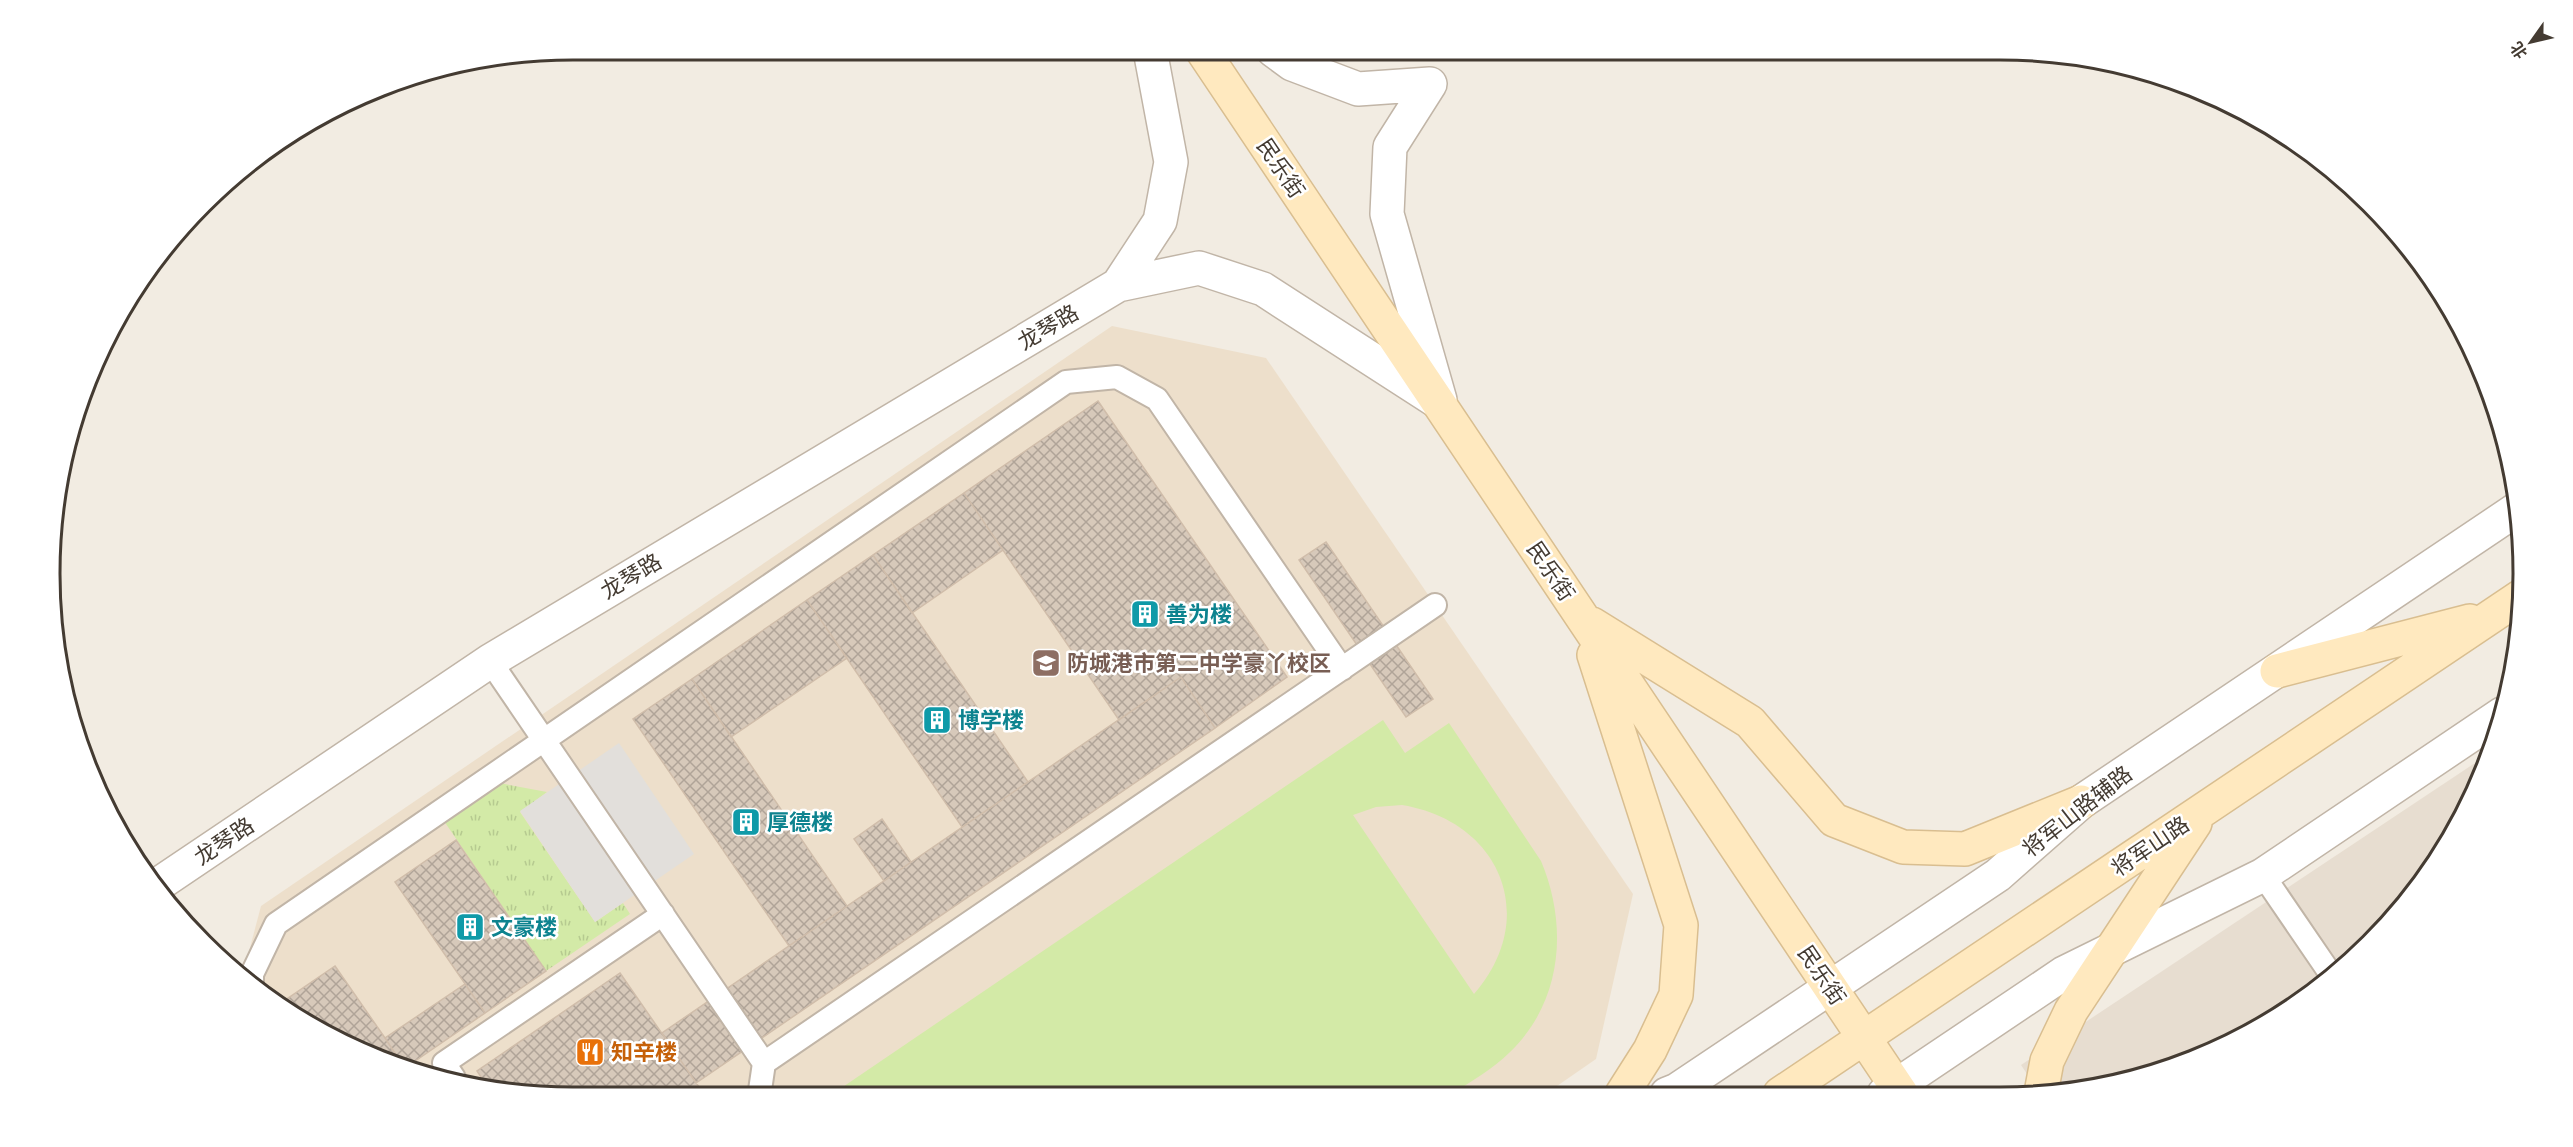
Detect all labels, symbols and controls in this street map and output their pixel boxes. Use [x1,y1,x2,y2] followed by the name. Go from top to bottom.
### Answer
[2501,12,2561,72] north arrow
[2507,38,2531,62] text: 北
[1251,133,1310,203] street label: 民乐街
[1013,299,1084,356] street label: 龙琴路
[1521,536,1580,606] street label: 民乐街
[596,548,667,605] street label: 龙琴路
[1129,598,1161,630] building icon: 善为楼
[1166,601,1232,628] place label: 善为楼
[1030,647,1062,679] school or university icon: 防城港市第二中学豪丫校区
[1067,650,1331,677] place label: 防城港市第二中学豪丫校区
[921,704,953,736] building icon: 博学楼
[958,707,1024,734] place label: 博学楼
[2017,760,2138,863] street label: 将军山路辅路
[730,806,762,838] building icon: 厚德楼
[767,809,833,836] place label: 厚德楼
[2106,811,2194,882] street label: 将军山路
[189,812,259,871] street label: 龙琴路
[454,911,486,943] building icon: 文豪楼
[491,914,557,941] place label: 文豪楼
[1792,940,1851,1010] street label: 民乐街
[574,1036,606,1068] restaurant icon: 知辛楼
[611,1039,677,1066] place label: 知辛楼

